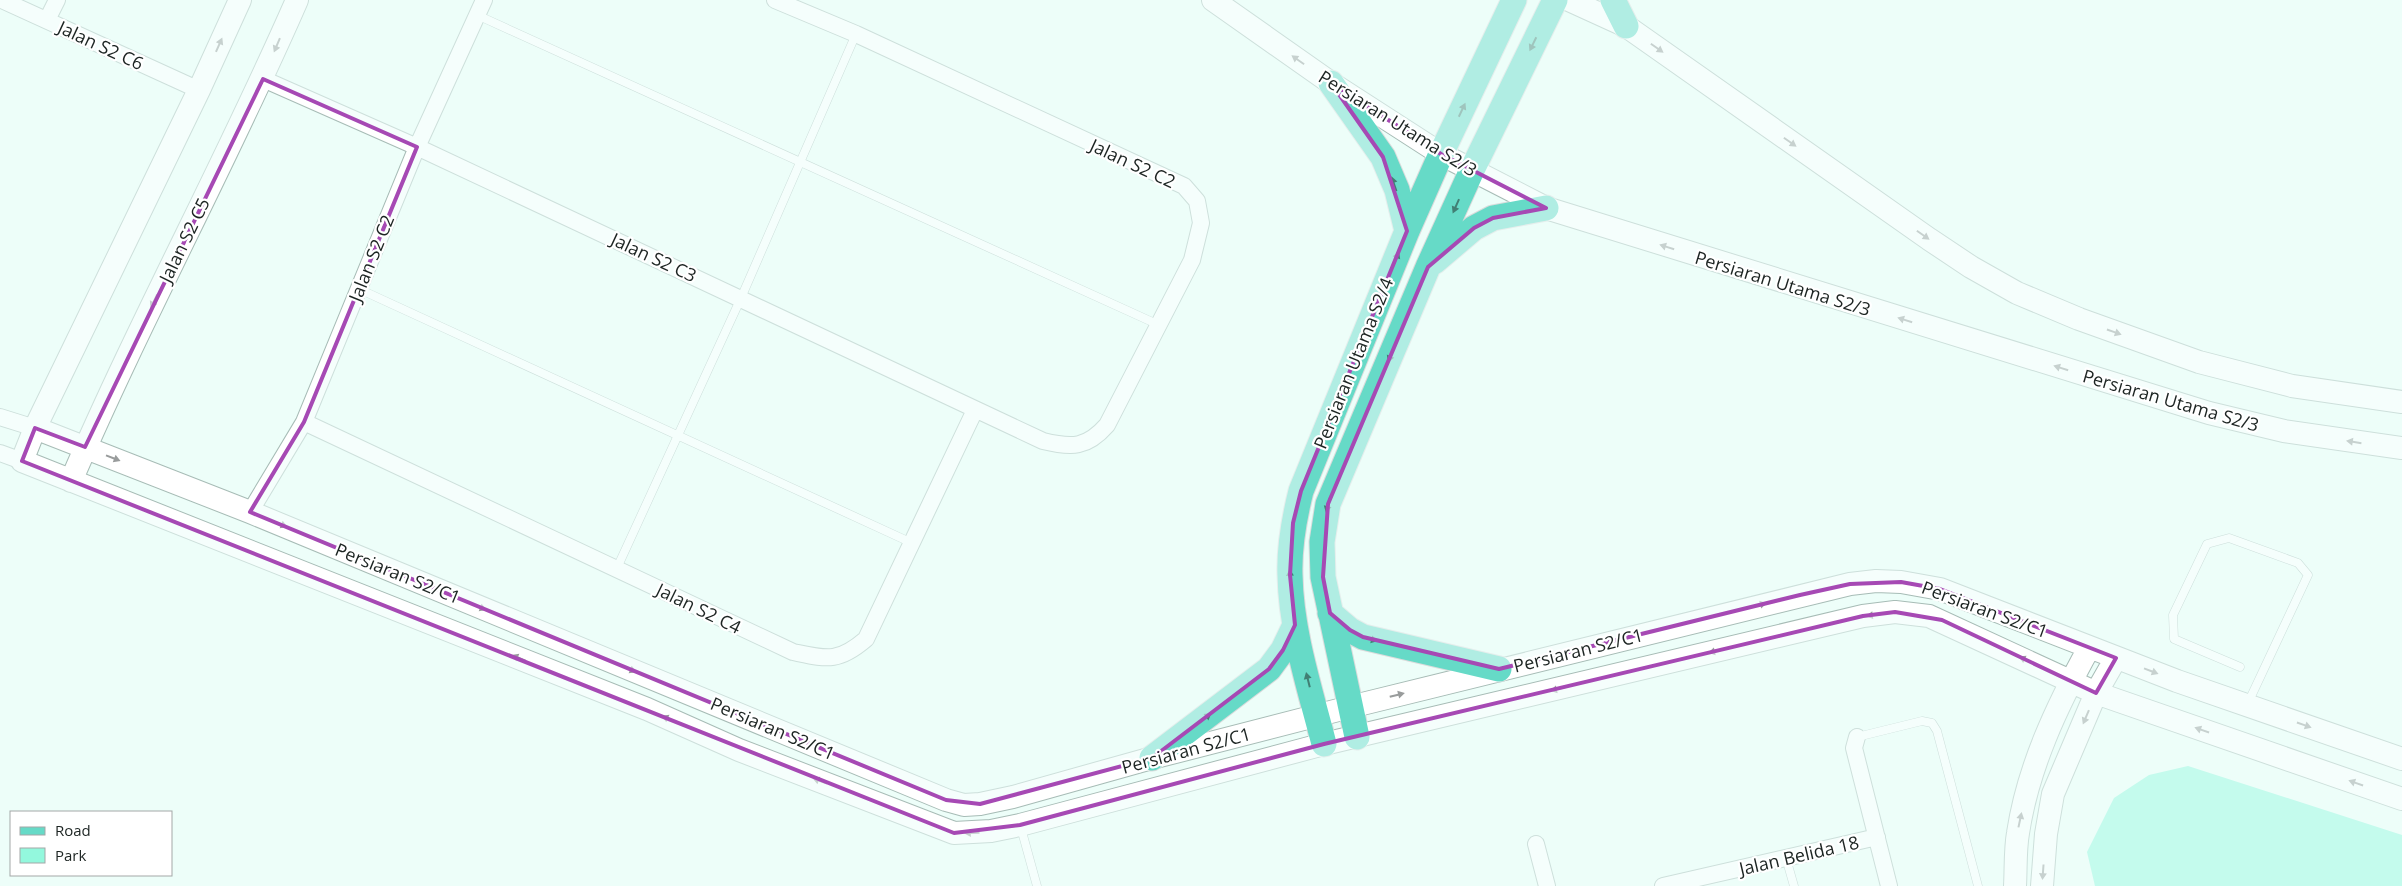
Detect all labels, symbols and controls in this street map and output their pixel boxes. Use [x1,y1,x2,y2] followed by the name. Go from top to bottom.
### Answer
[53,14,148,75] street label: Jalan S2 C6
[1529,37,1537,51] one-way arrow
[216,38,224,52] one-way arrow
[273,38,281,52] one-way arrow
[1650,43,1664,53] one-way arrow
[1291,55,1305,65] one-way arrow
[1314,64,1482,182] street label: Persiaran Utama S2/3
[1458,103,1466,117] one-way arrow
[1085,132,1180,193] street label: Jalan S2 C2
[1783,137,1797,147] one-way arrow
[1390,176,1398,191] one-way arrow
[152,194,215,288] street label: Jalan S2 C5
[1451,199,1459,213] one-way arrow
[342,211,399,307] street label: Jalan S2 C2
[606,226,701,287] street label: Jalan S2 C3
[1916,230,1930,240] one-way arrow
[1659,242,1674,250] one-way arrow
[1692,245,1874,321] street label: Persiaran Utama S2/3
[1392,252,1400,266] one-way arrow
[1308,274,1398,452] street label: Persiaran Utama S2/4
[149,294,157,308] one-way arrow
[1898,316,1913,324] one-way arrow
[2107,328,2122,336] one-way arrow
[1386,348,1394,362] one-way arrow
[2053,363,2068,371] one-way arrow
[2080,363,2262,437] street label: Persiaran Utama S2/3
[2345,438,2361,446] one-way arrow
[106,454,121,462] one-way arrow
[1324,498,1332,513] one-way arrow
[273,521,287,529] one-way arrow
[332,537,464,609] street label: Persiaran S2/C1
[1286,568,1294,584] one-way arrow
[1918,575,2052,643] street label: Persiaran S2/C1
[651,576,745,639] street label: Jalan S2 C4
[1751,601,1766,609] one-way arrow
[472,603,486,611] one-way arrow
[1866,611,1882,619] one-way arrow
[1511,622,1645,678] street label: Persiaran S2/C1
[1363,635,1378,643] one-way arrow
[1708,647,1723,655] one-way arrow
[511,654,526,662] one-way arrow
[2019,656,2033,664] one-way arrow
[622,665,636,673] one-way arrow
[2144,667,2159,675] one-way arrow
[1304,673,1312,688] one-way arrow
[1550,685,1565,693] one-way arrow
[707,691,839,765] street label: Persiaran S2/C1
[1390,691,1405,699] one-way arrow
[2082,710,2090,724] one-way arrow
[1198,712,1211,723] one-way arrow
[662,714,676,722] one-way arrow
[1119,721,1253,779] street label: Persiaran S2/C1
[2297,721,2312,729] one-way arrow
[2194,726,2209,734] one-way arrow
[812,777,827,784] one-way arrow
[2348,779,2363,787] one-way arrow
[10,811,172,876] legend
[2017,812,2025,828] one-way arrow
[55,820,91,840] text: Road
[964,829,980,837] one-way arrow
[1735,830,1861,881] street label: Jalan Belida 18
[55,845,86,865] text: Park
[2038,864,2046,880] one-way arrow

